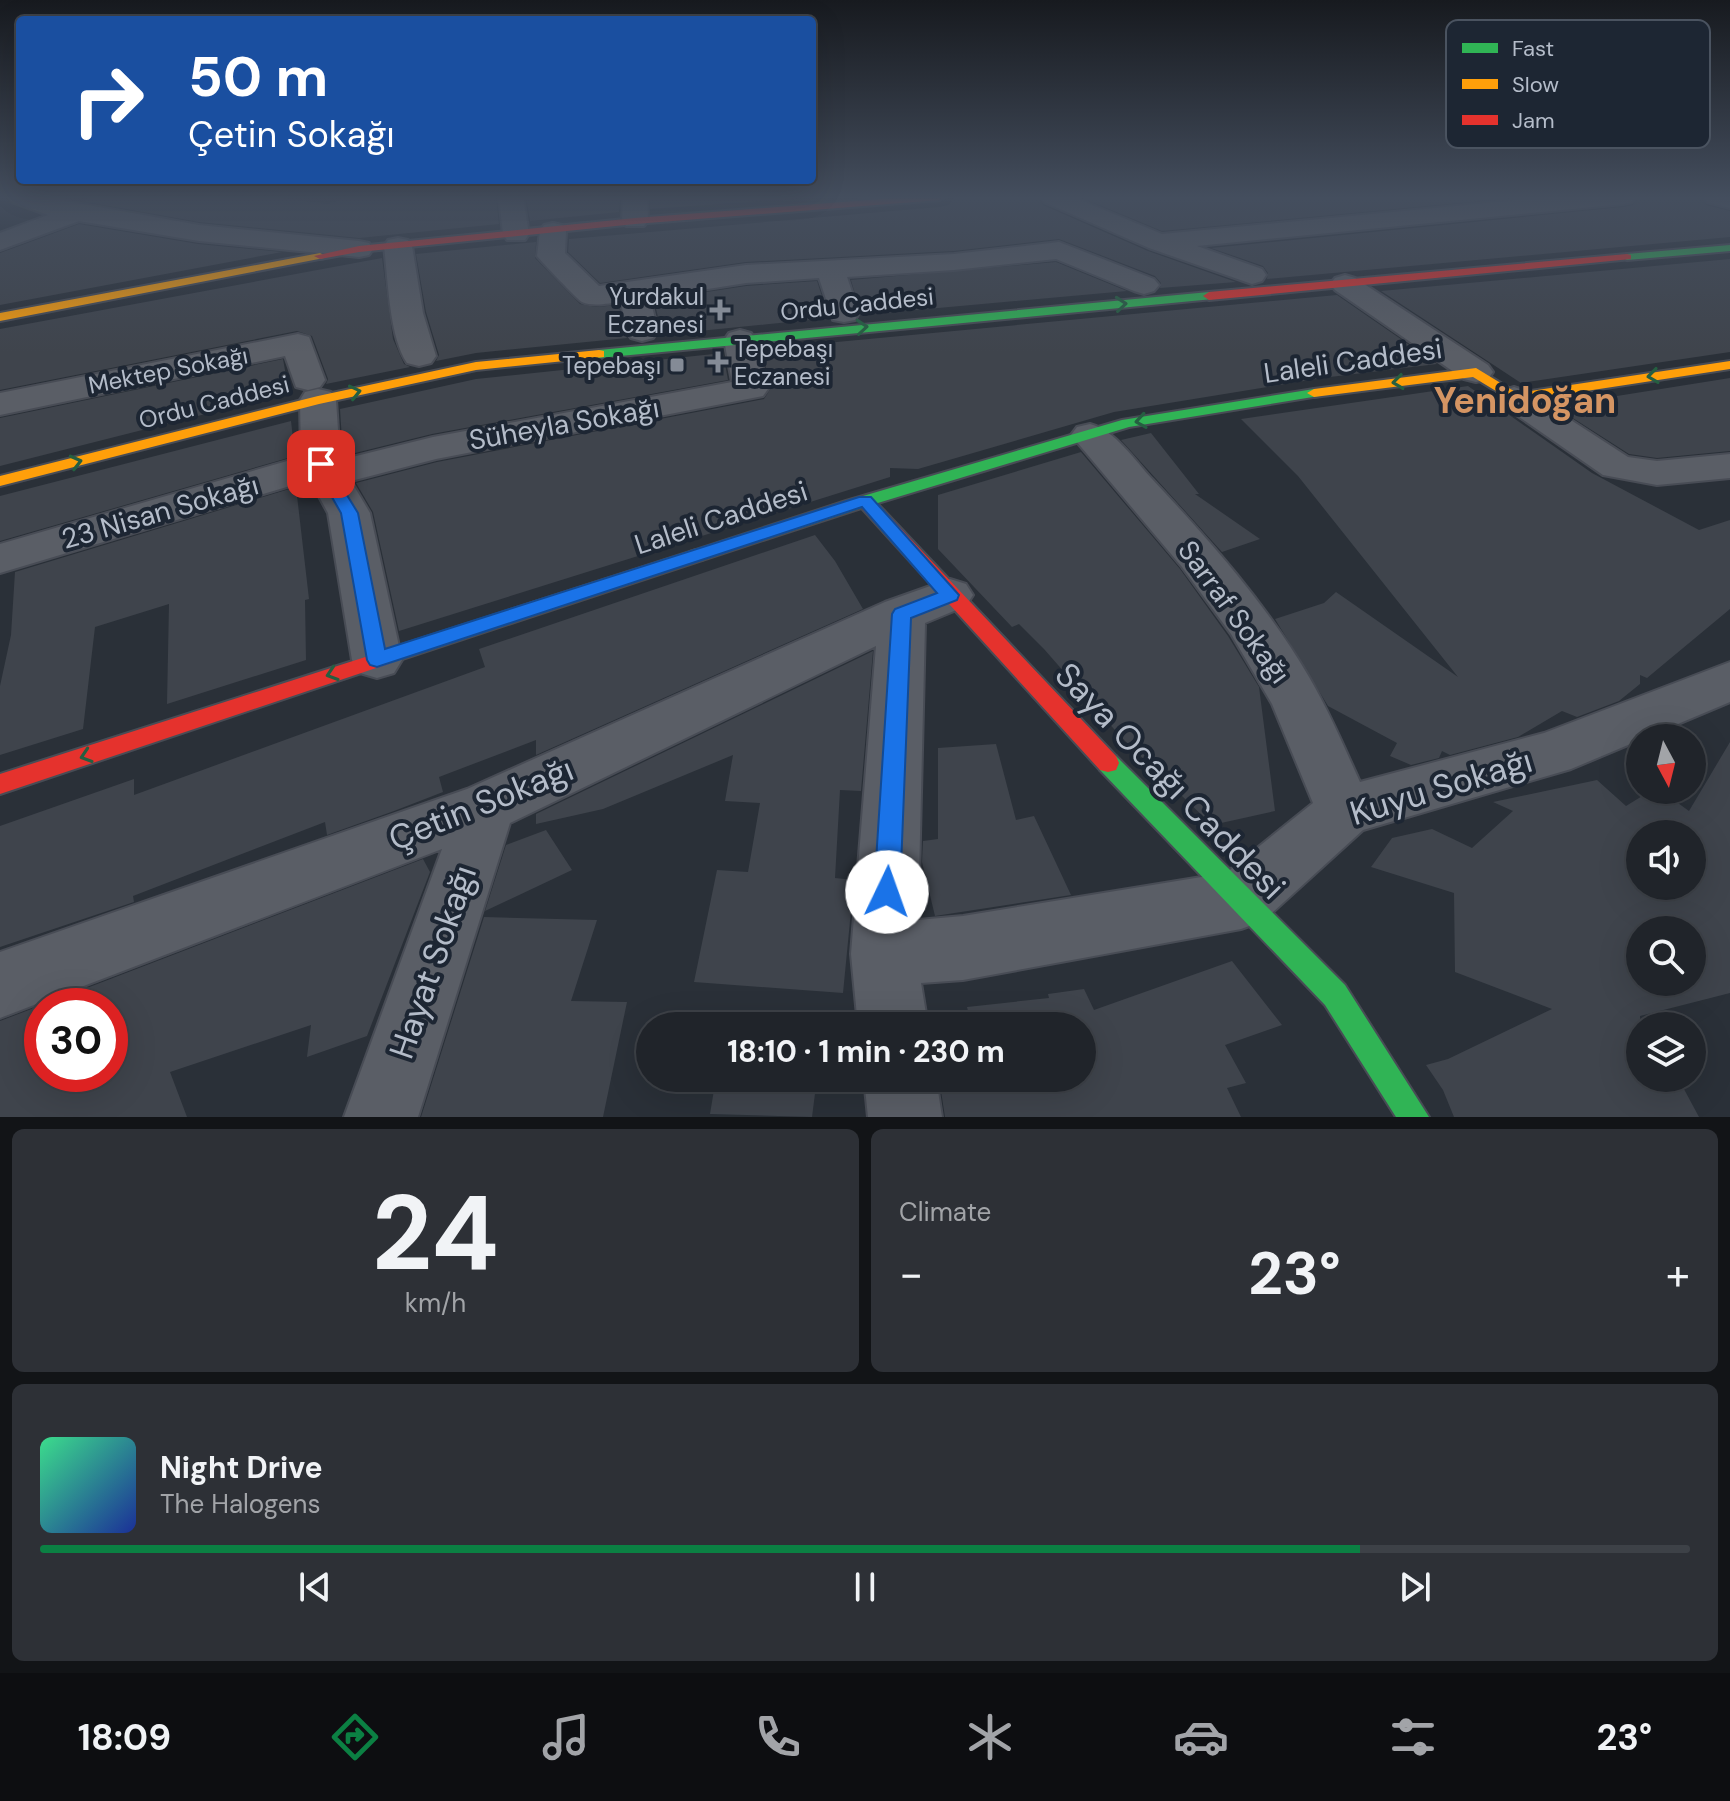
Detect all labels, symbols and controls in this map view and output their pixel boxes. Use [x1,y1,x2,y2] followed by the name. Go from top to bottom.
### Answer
[1446,20,1710,148] legend
[1512,34,1554,63] text: Fast
[188,40,328,113] text: 50 m
[56,48,160,152] icon: right
[1512,70,1559,99] text: Slow
[1512,106,1555,135] text: Jam
[188,111,395,158] text: Çetin Sokağı
[607,281,704,340] place label: Yurdakul Eczanesi
[779,281,935,327] street label: Ordu Caddesi
[1115,296,1128,313] one-way arrow
[711,301,729,319] marker: Yurdakul Eczanesi
[856,319,869,336] one-way arrow
[1261,330,1445,392] street label: Laleli Caddesi
[734,333,833,392] place label: Tepebaşı Eczanesi
[86,339,250,401] street label: Mektep Sokağı
[562,350,661,381] place label: Tepebaşı
[709,353,727,371] marker: Tepebaşı Eczanesi
[668,356,686,374] marker: Tepebaşı
[1646,367,1660,384] one-way arrow
[136,368,292,436] street label: Ordu Caddesi
[1391,373,1405,390] one-way arrow
[1434,377,1616,424] district label: Yenidoğan
[348,384,361,401] one-way arrow
[466,389,662,459] street label: Süheyla Sokağı
[1134,412,1148,429] one-way arrow
[287,430,355,498] pin
[299,442,343,486] icon: arrive
[68,454,82,471] one-way arrow
[57,466,263,558] street label: 23 Nisan Sokağı
[630,473,812,563] street label: Laleli Caddesi
[1170,533,1298,691] street label: Sarraf Sokağı
[1045,653,1295,909] street label: Saya Ocağı Caddesi
[326,665,340,681] one-way arrow
[1626,724,1706,804] north arrow
[1626,724,1706,1092] map controls
[1344,738,1538,836] street label: Kuyu Sokağı
[79,747,93,763] one-way arrow
[382,747,580,861] street label: Çetin Sokağı
[1626,820,1706,900] button: sound
[845,850,929,934] position arrow
[379,859,487,1065] street label: Hayat Sokağı
[1626,916,1706,996] button: search
[24,988,128,1092] speed limit sign: 30
[1626,1012,1706,1092] button: layers
[727,1032,1005,1071] text: 18:10 · 1 min · 230 m
[372,1166,499,1301] text: 24
[899,1195,991,1229] text: Climate
[1248,1234,1341,1313] text: 23°
[899,1245,923,1303] text: −
[1666,1245,1690,1303] text: +
[405,1286,466,1320] text: km/h
[160,1448,323,1487] text: Night Drive
[160,1487,320,1521] text: The Halogens
[293,1565,337,1609] icon: previous
[843,1565,887,1609] icon: pause
[1393,1565,1437,1609] icon: next
[327,1709,383,1765] icon: directions
[538,1709,594,1765] icon: music
[750,1709,806,1765] icon: phone
[962,1709,1018,1765] icon: climate
[1173,1709,1229,1765] icon: car
[1385,1709,1441,1765] icon: filters
[78,1714,171,1761] text: 18:09
[1597,1714,1652,1761] text: 23°

